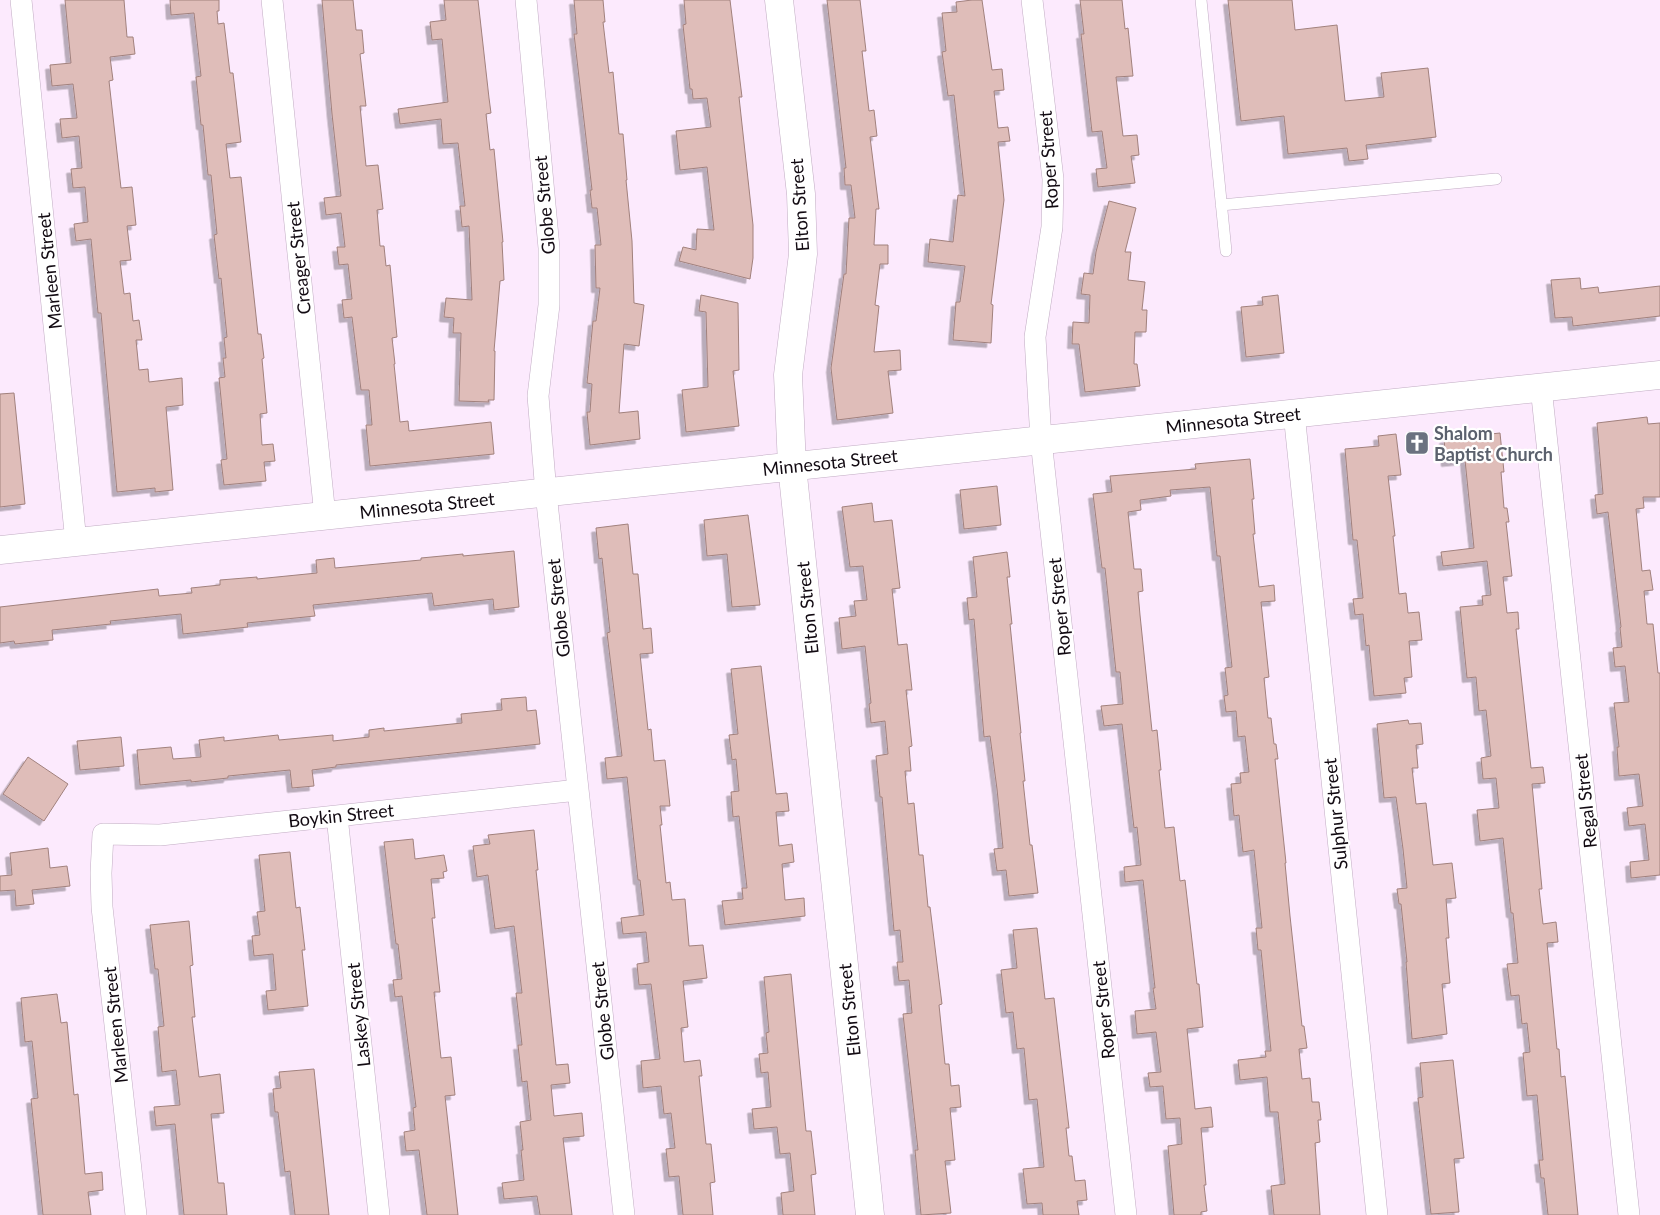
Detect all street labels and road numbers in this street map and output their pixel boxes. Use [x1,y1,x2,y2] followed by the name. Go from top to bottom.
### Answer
[1034,109,1062,210] street label: Roper Street
[529,154,559,255] street label: Globe Street
[785,157,813,252] street label: Elton Street
[281,200,315,316] street label: Creager Street
[32,211,66,330] street label: Marleen Street
[1164,402,1302,438] street label: Minnesota Street
[761,444,899,480] street label: Minnesota Street
[358,487,496,523] street label: Minnesota Street
[1043,556,1075,657] street label: Roper Street
[542,557,574,658] street label: Globe Street
[791,560,823,656] street label: Elton Street
[1569,752,1601,849] street label: Regal Street
[1318,757,1352,871] street label: Sulphur Street
[287,798,396,831] street label: Boykin Street
[1087,959,1119,1060] street label: Roper Street
[586,960,618,1061] street label: Globe Street
[342,961,374,1068] street label: Laskey Street
[833,962,865,1058] street label: Elton Street
[98,965,132,1084] street label: Marleen Street

